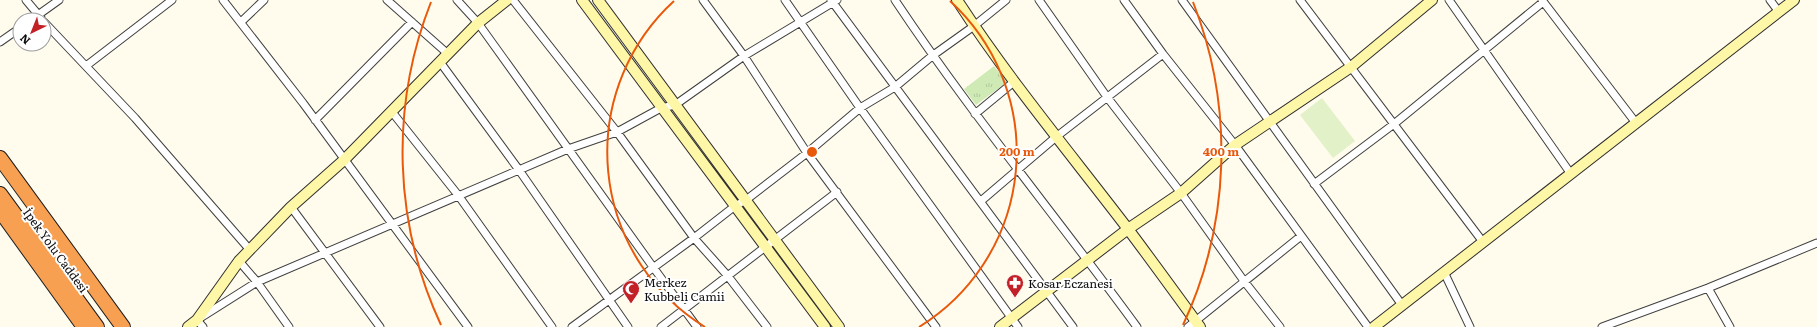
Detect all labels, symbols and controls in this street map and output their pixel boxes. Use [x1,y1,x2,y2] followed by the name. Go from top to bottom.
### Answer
[12,12,52,52] north arrow
[16,31,33,49] text: N
[999,142,1035,160] text: 200 m
[1203,142,1239,160] text: 400 m
[805,145,819,159] centre of rings
[19,204,93,296] street label: İpek Yolu Caddesi
[644,273,725,305] place label: Merkez Kubbeli Camii
[1005,273,1025,298] pharmacy icon: Kosar Eczanesi
[1028,274,1113,292] place label: Kosar Eczanesi
[621,279,641,304] mosque icon: Merkez Kubbeli Camii

